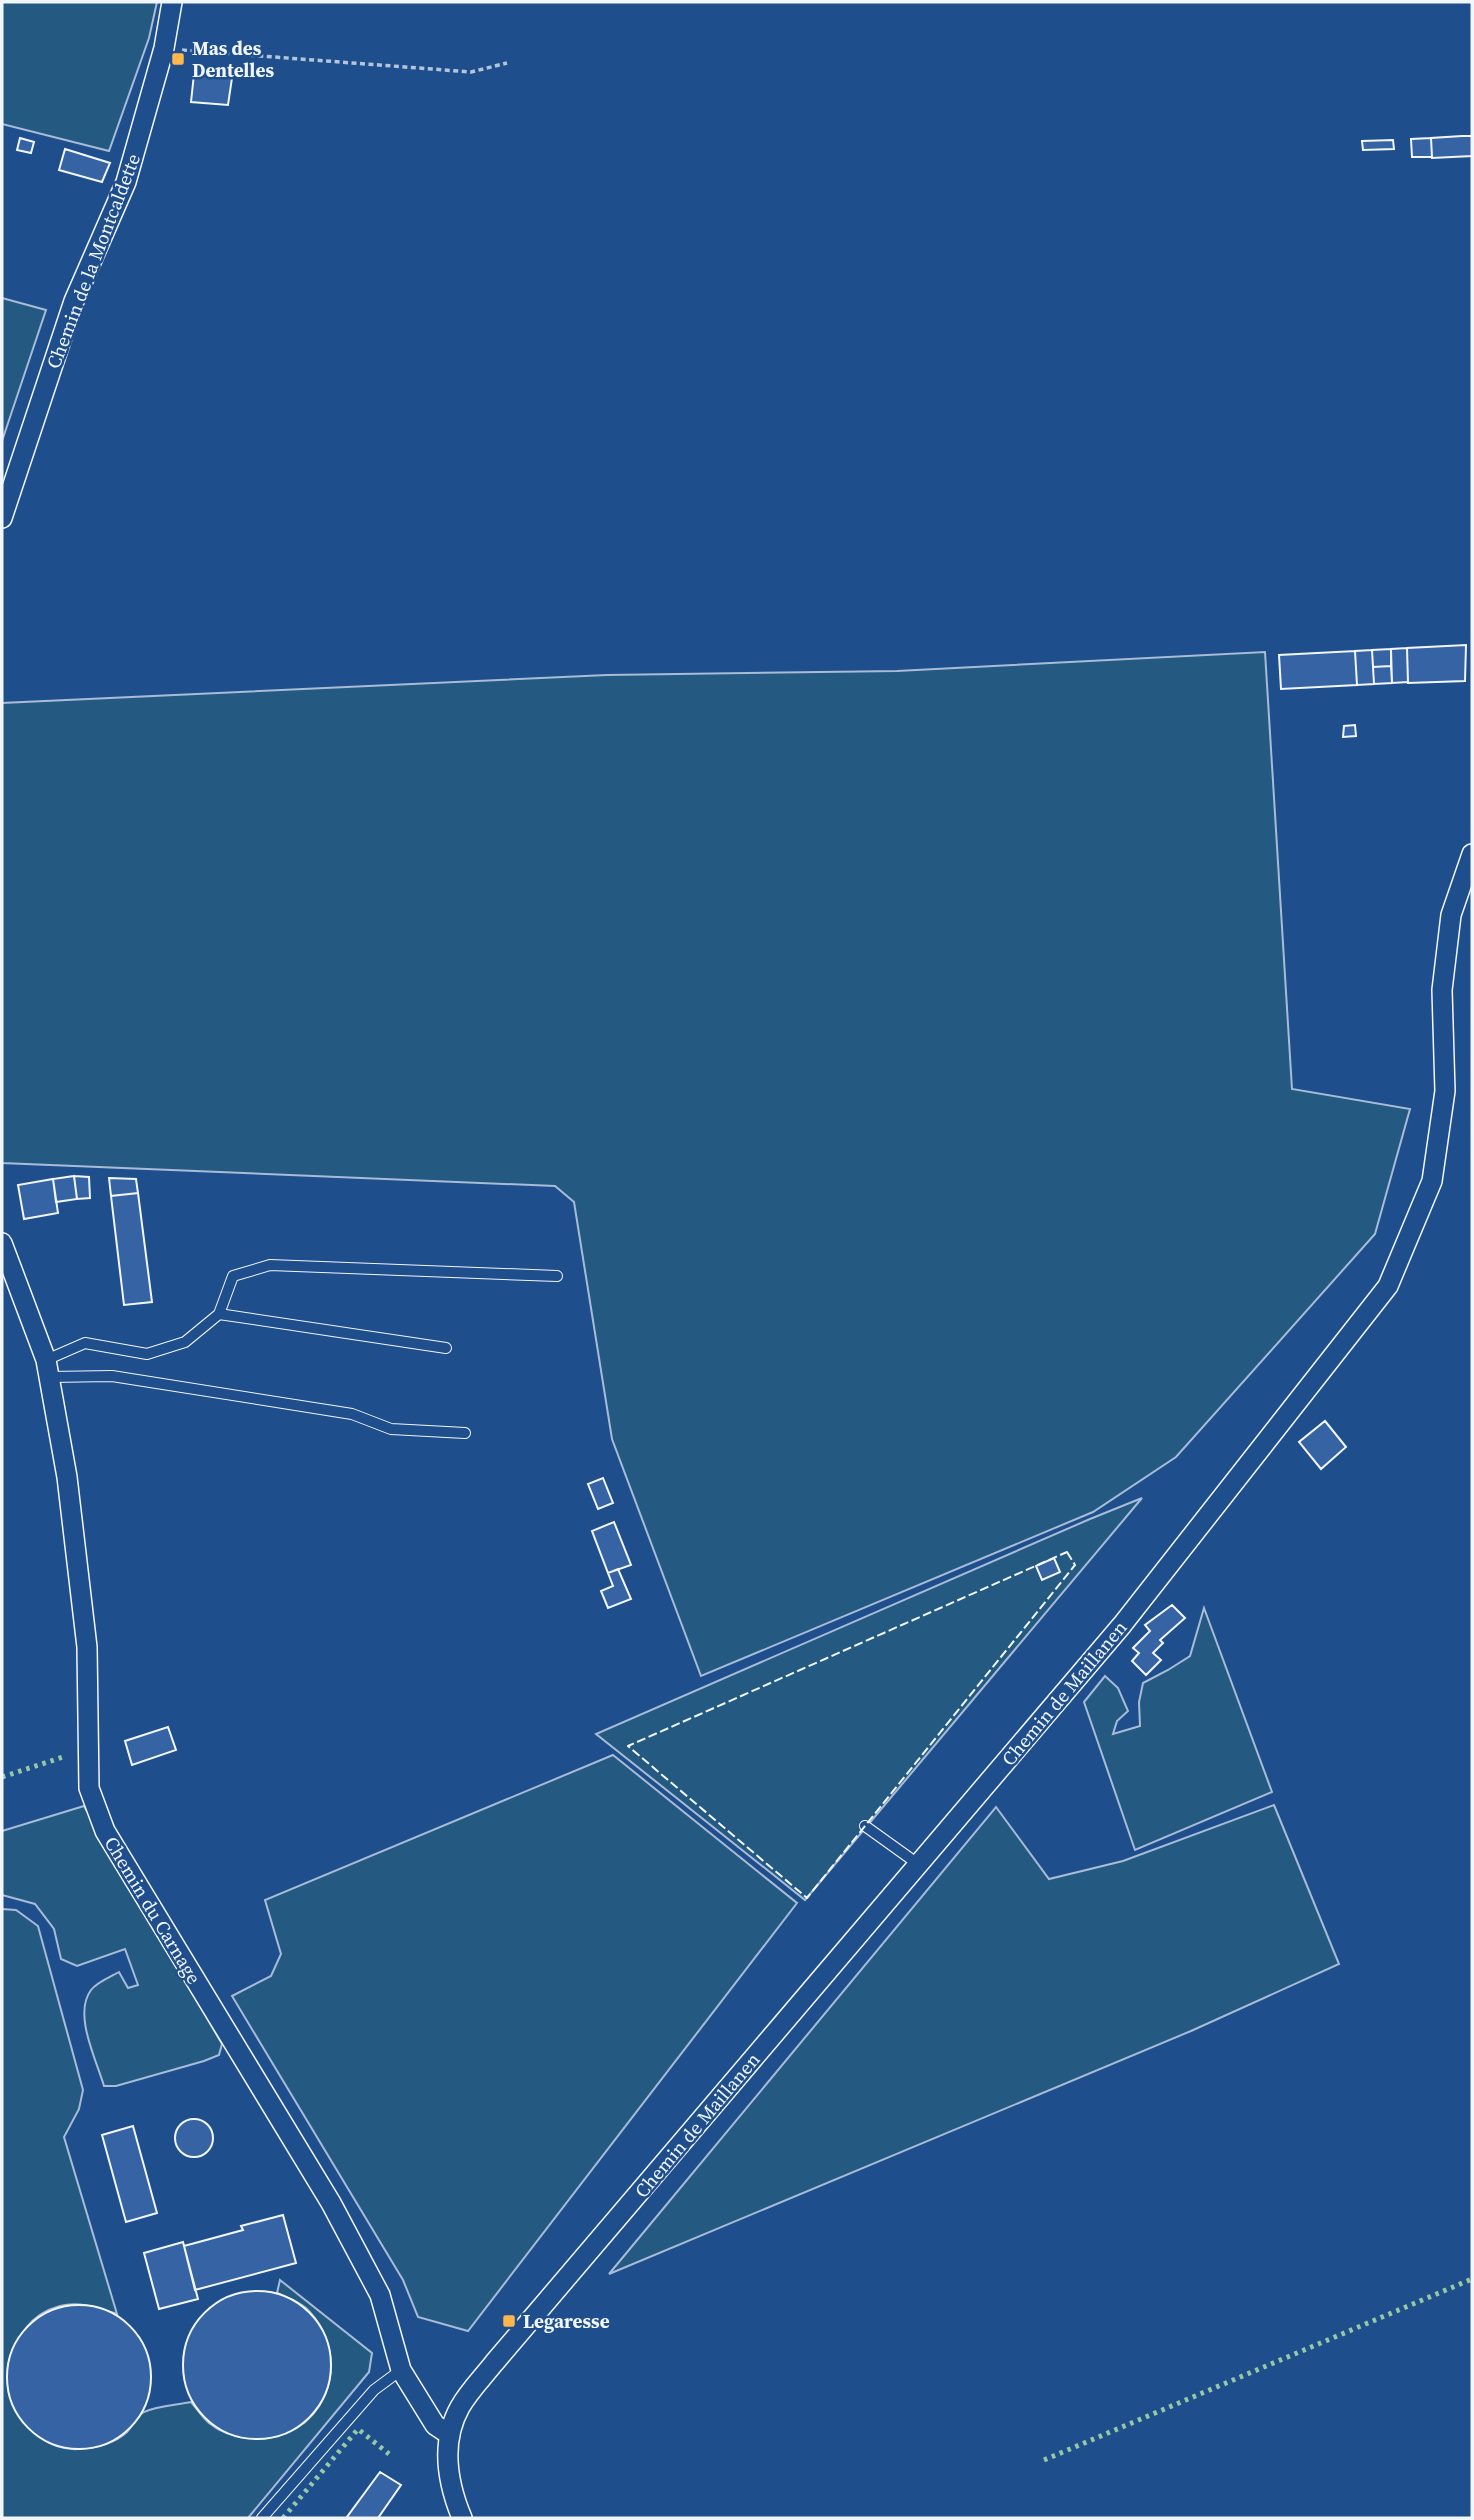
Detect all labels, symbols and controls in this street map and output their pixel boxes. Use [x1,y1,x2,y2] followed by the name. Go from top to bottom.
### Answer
[192,35,274,83] place label: Mas des Dentelles
[170,51,186,67] marker: Mas des Dentelles
[40,150,146,372] street label: Chemin de la Montcaldette
[995,1615,1133,1771] street label: Chemin de Maillanen
[99,1831,207,1989] street label: Chemin du Carnage
[628,2047,766,2203] street label: Chemin de Maillanen
[523,2308,610,2334] place label: Legaresse
[501,2313,517,2329] marker: Legaresse

